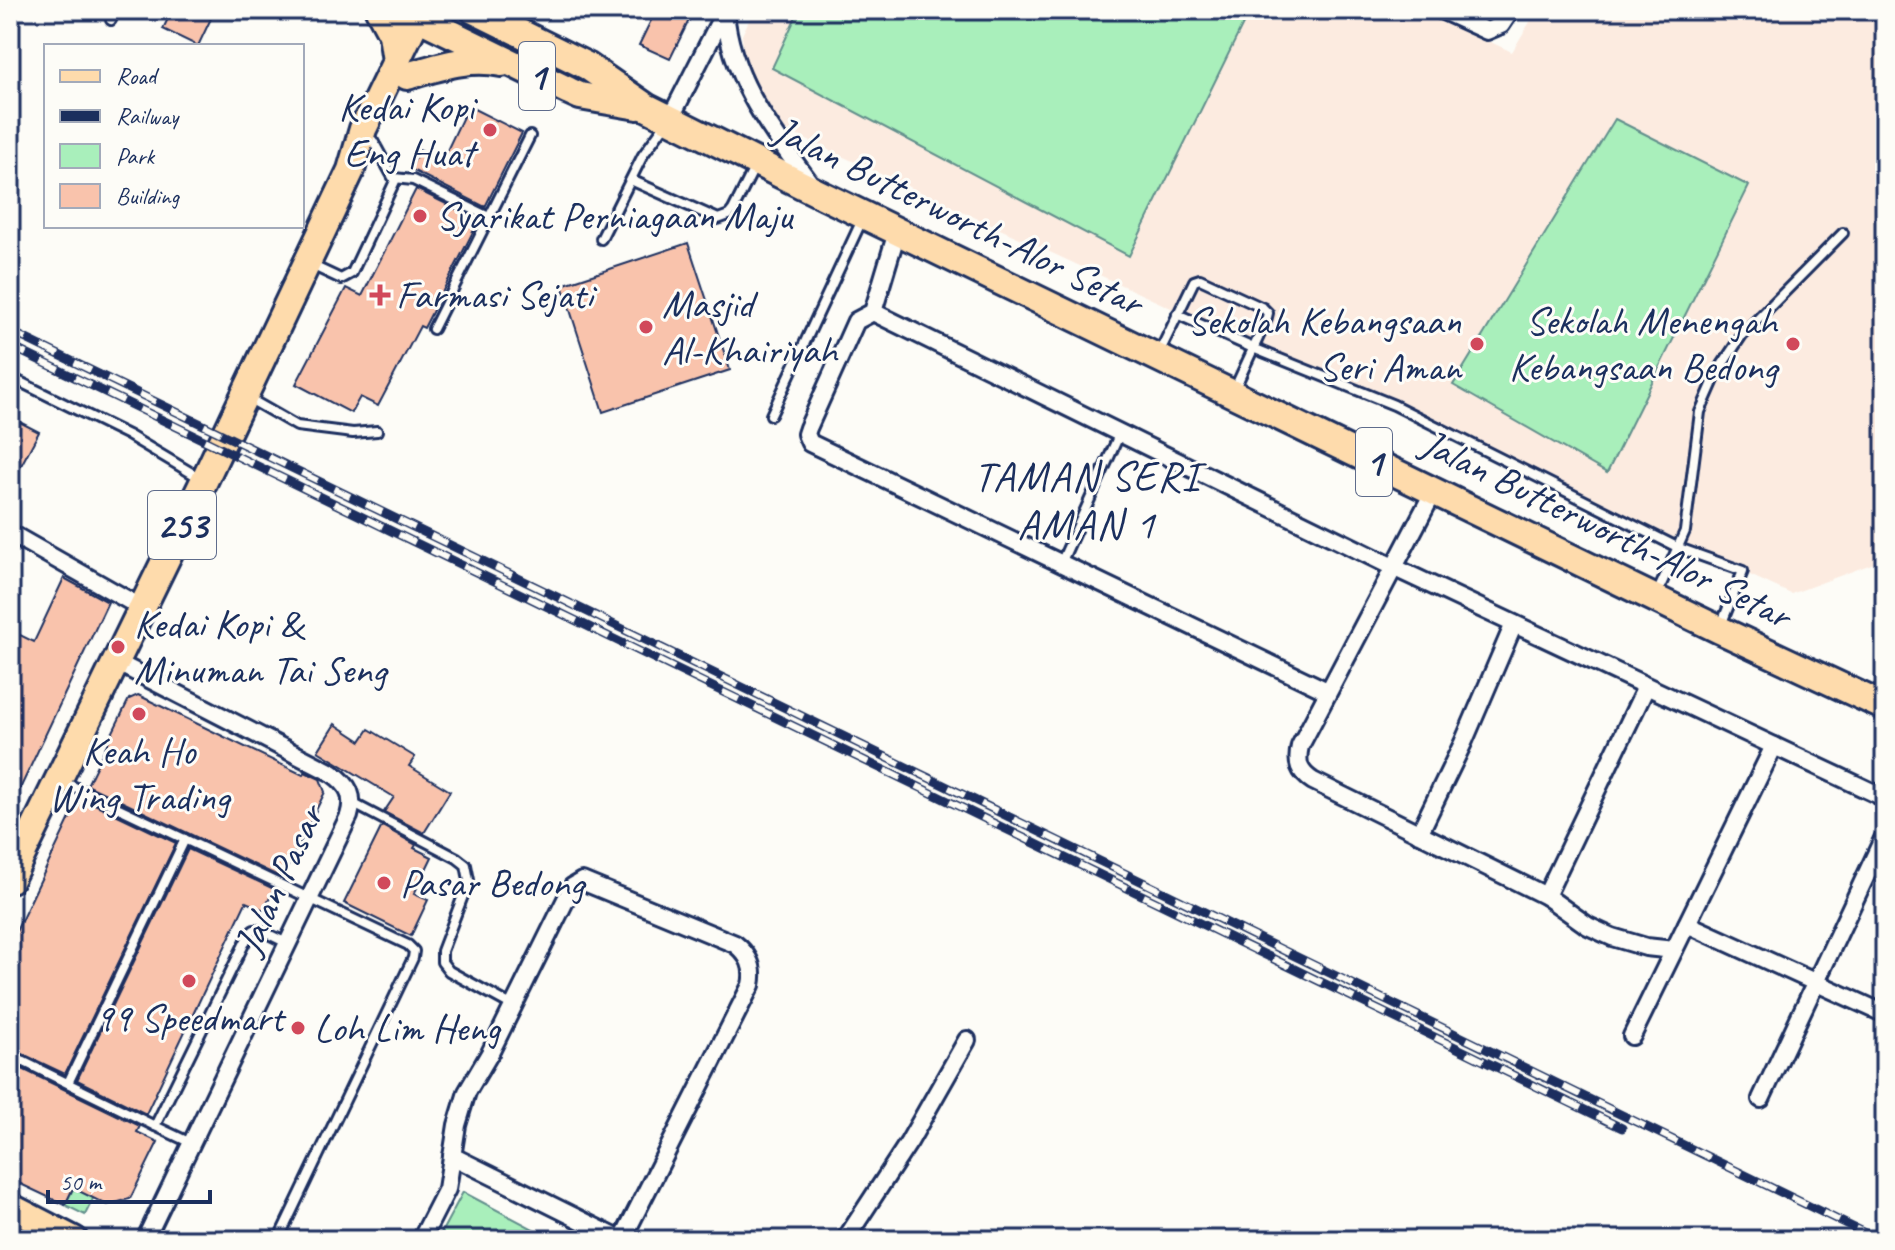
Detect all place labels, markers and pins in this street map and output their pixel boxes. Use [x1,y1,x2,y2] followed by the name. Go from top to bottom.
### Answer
[338,82,480,178] place label: Kedai Kopi Eng Huat
[481,121,499,139] marker: Kedai Kopi Eng Huat
[436,191,794,241] place label: Syarikat Perniagaan Maju
[411,207,429,225] marker: Syarikat Perniagaan Maju
[396,270,597,320] place label: Farmasi Sejati
[662,279,840,375] place label: Masjid Al-Khairiyah
[371,286,389,304] marker: Farmasi Sejati
[1187,296,1463,392] place label: Sekolah Kebangsaan Seri Aman
[1509,296,1780,392] place label: Sekolah Menengah Kebangsaan Bedong
[637,318,655,336] marker: Masjid Al-Khairiyah
[1468,335,1486,353] marker: Sekolah Kebangsaan Seri Aman
[1784,335,1802,353] marker: Sekolah Menengah Kebangsaan Bedong
[134,599,389,695] place label: Kedai Kopi & Minuman Tai Seng
[109,638,127,656] marker: Kedai Kopi & Minuman Tai Seng
[130,705,148,723] marker: Keah Ho Wing Trading
[49,726,232,822] place label: Keah Ho Wing Trading
[400,858,587,908] place label: Pasar Bedong
[375,874,393,892] marker: Pasar Bedong
[180,972,198,990] marker: 99 Speedmart
[95,993,287,1043] place label: 99 Speedmart
[314,1003,502,1053] place label: Loh Lim Heng
[289,1019,307,1037] marker: Loh Lim Heng

